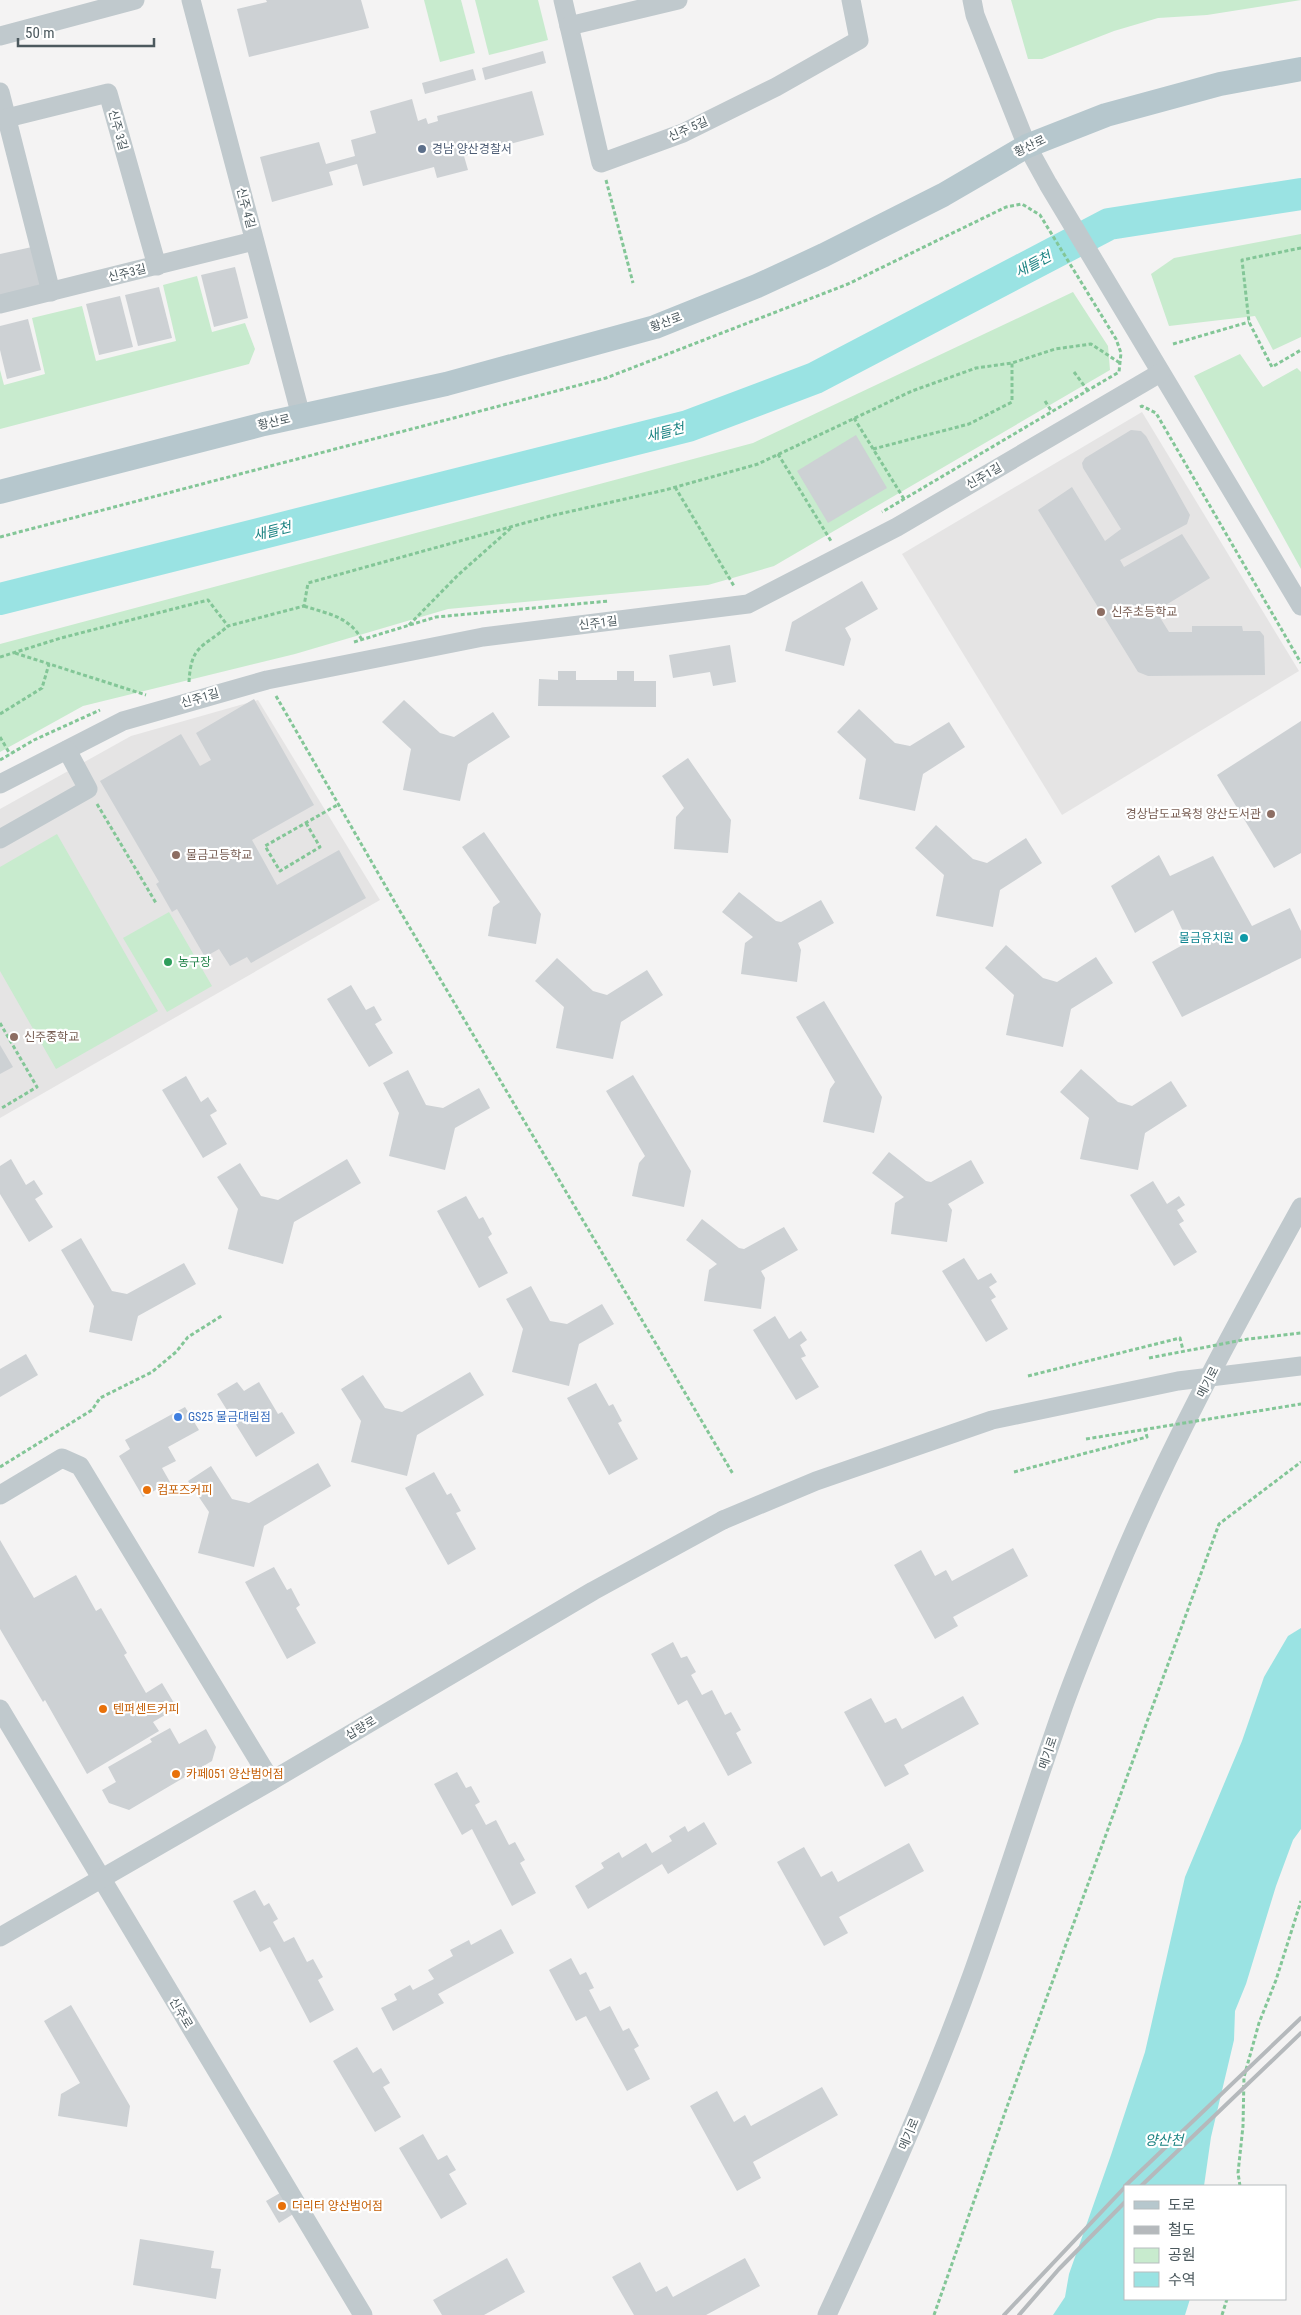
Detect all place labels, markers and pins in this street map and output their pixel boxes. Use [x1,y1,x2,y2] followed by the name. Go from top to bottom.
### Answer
[432,142,512,156] place label: 경남 양산경찰서
[416,143,428,155] marker: 경남 양산경찰서
[1111,605,1177,619] place label: 신주초등학교
[1095,606,1107,618] marker: 신주초등학교
[1126,807,1261,821] place label: 경상남도교육청 양산도서관
[1265,808,1277,820] marker: 경상남도교육청 양산도서관
[186,848,252,862] place label: 물금고등학교
[170,849,182,861] marker: 물금고등학교
[1179,931,1234,945] place label: 물금유치원
[1238,932,1250,944] marker: 물금유치원
[178,955,211,969] place label: 농구장
[162,956,174,968] marker: 농구장
[24,1030,79,1044] place label: 신주중학교
[8,1031,20,1043] marker: 신주중학교
[188,1410,271,1424] place label: GS25 물금대림점
[172,1411,184,1423] marker: GS25 물금대림점
[157,1483,212,1497] place label: 컴포즈커피
[141,1484,153,1496] marker: 컴포즈커피
[113,1702,179,1716] place label: 텐퍼센트커피
[97,1703,109,1715] marker: 텐퍼센트커피
[186,1767,284,1781] place label: 카페051 양산범어점
[170,1768,182,1780] marker: 카페051 양산범어점
[292,2199,383,2213] place label: 더리터 양산범어점
[276,2200,288,2212] marker: 더리터 양산범어점

